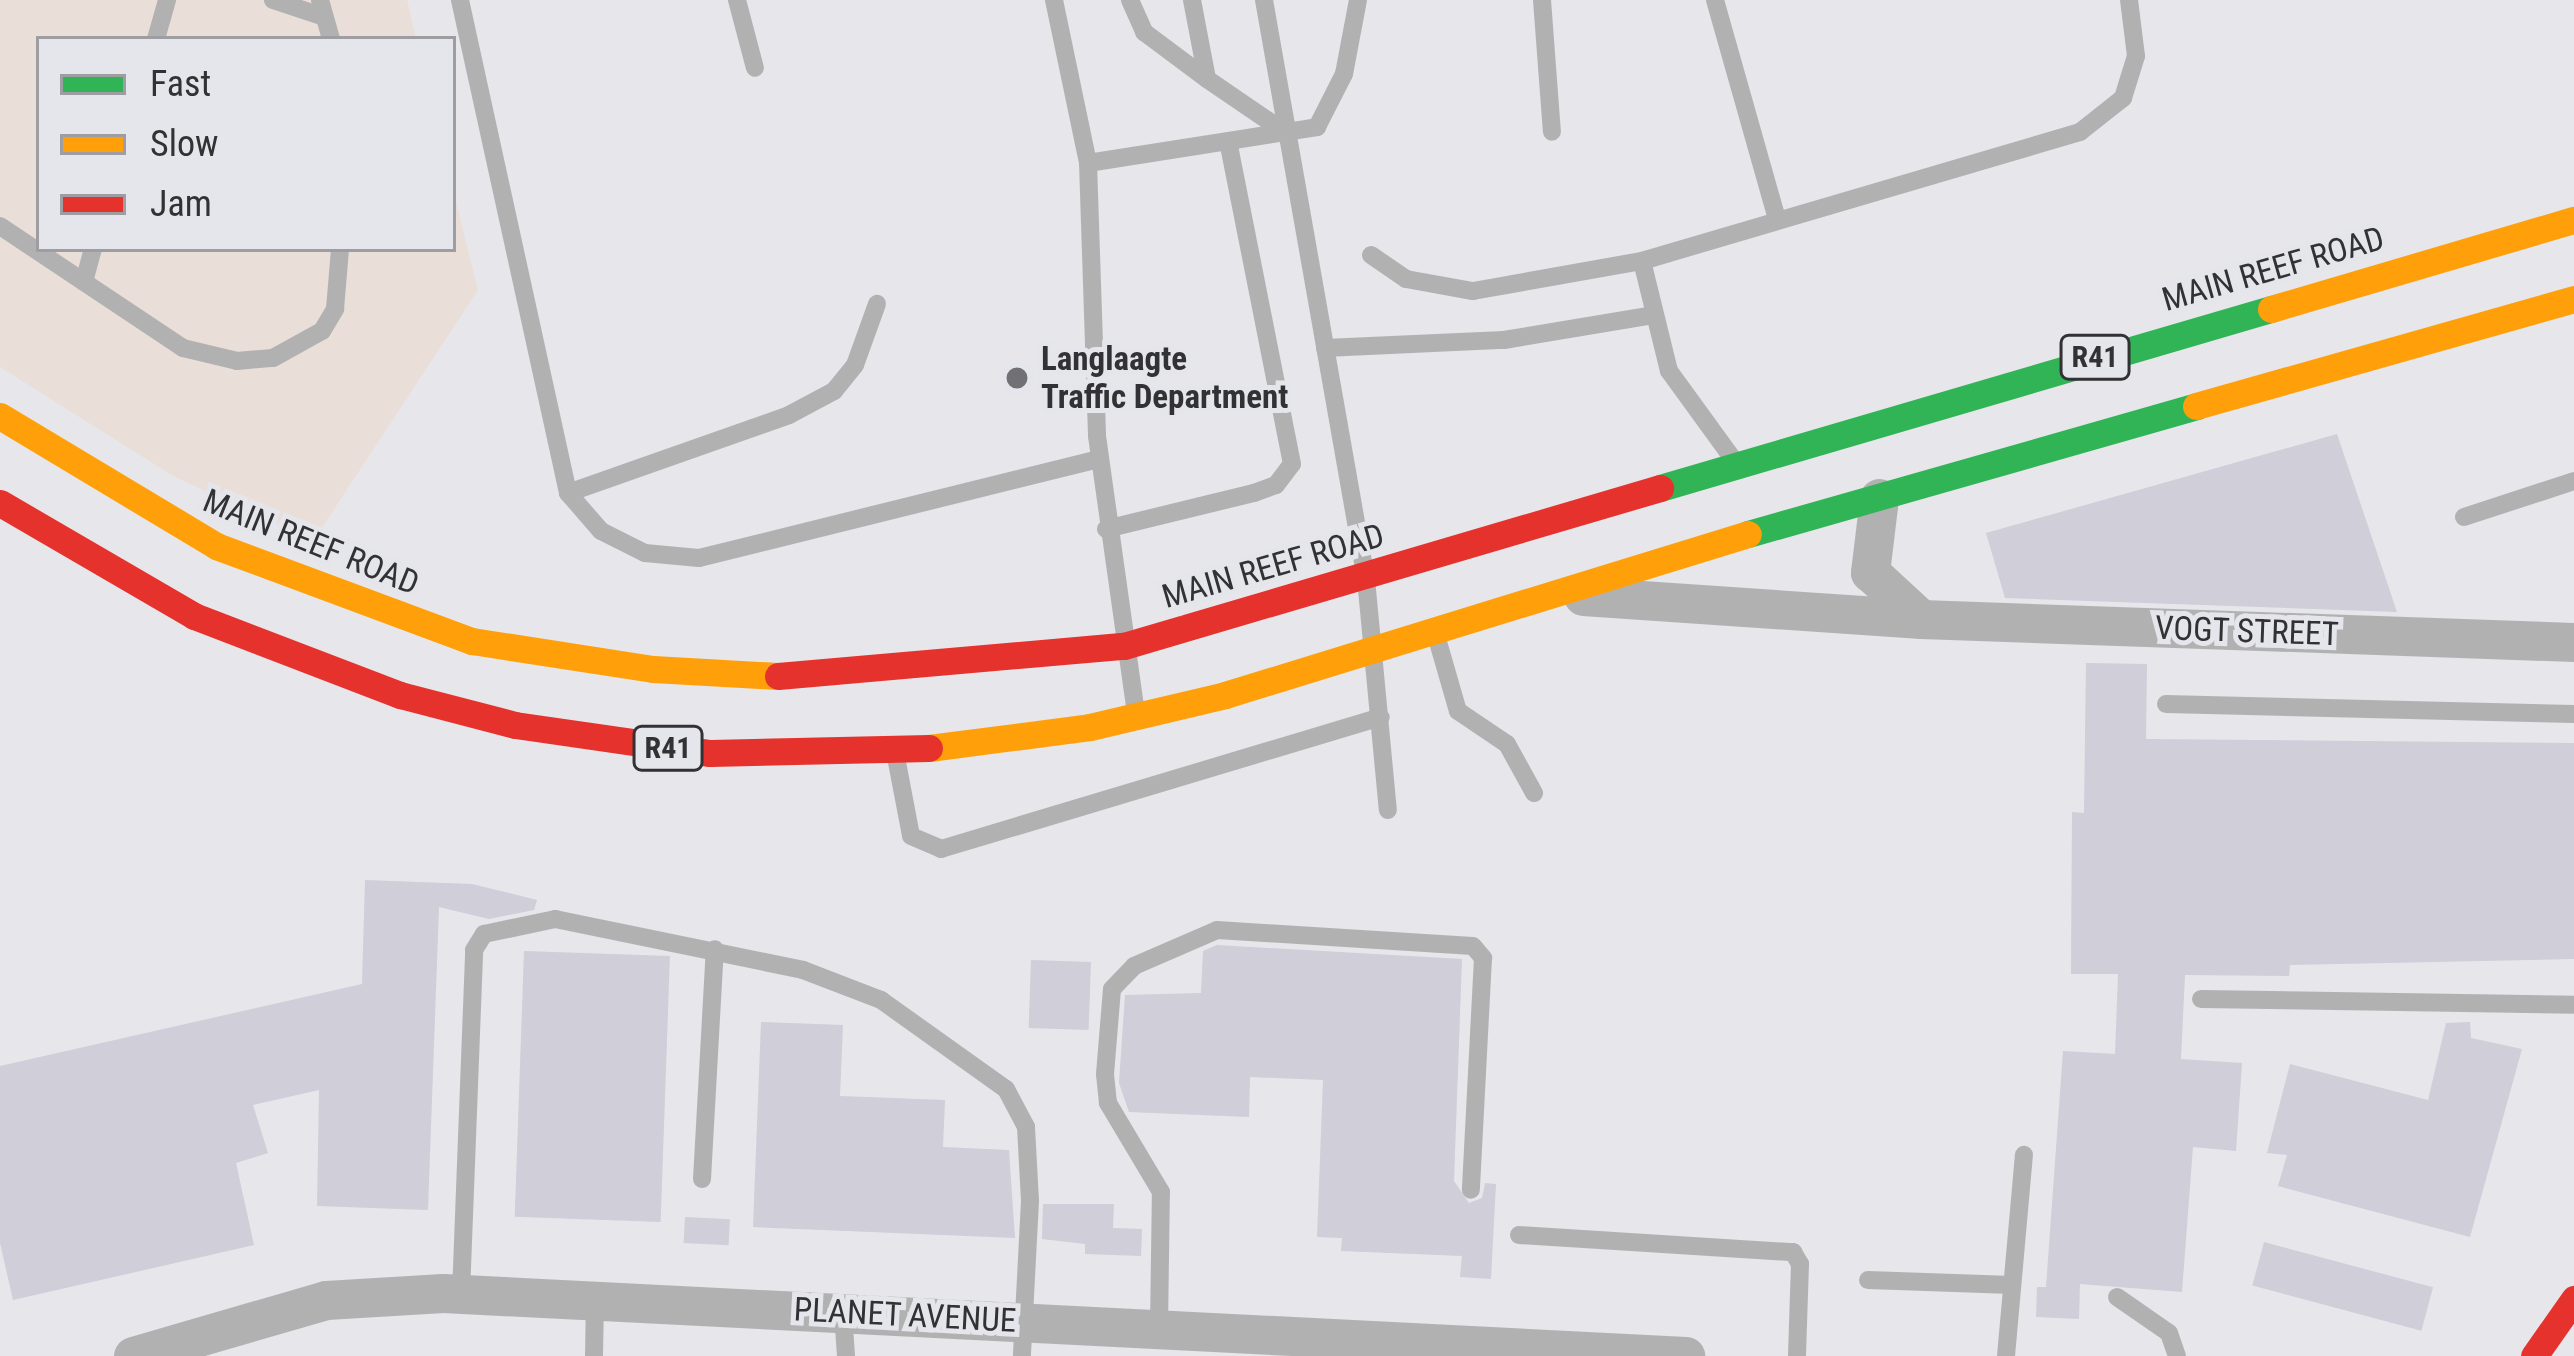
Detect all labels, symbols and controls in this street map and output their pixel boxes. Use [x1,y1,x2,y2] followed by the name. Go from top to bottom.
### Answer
[36,36,456,252] legend
[150,63,211,105] text: Fast
[150,123,218,165] text: Slow
[150,183,212,225] text: Jam
[2157,218,2389,320] street label: MAIN REEF ROAD
[2059,333,2131,381] road number: R41
[1041,339,1288,417] place label: Langlaagte Traffic Department
[1004,365,1030,391] marker: Langlaagte Traffic Department
[197,481,425,603] street label: MAIN REEF ROAD
[1157,515,1389,617] street label: MAIN REEF ROAD
[2154,608,2340,654] street label: VOGT STREET
[632,724,704,772] road number: R41
[793,1289,1017,1341] street label: PLANET AVENUE

